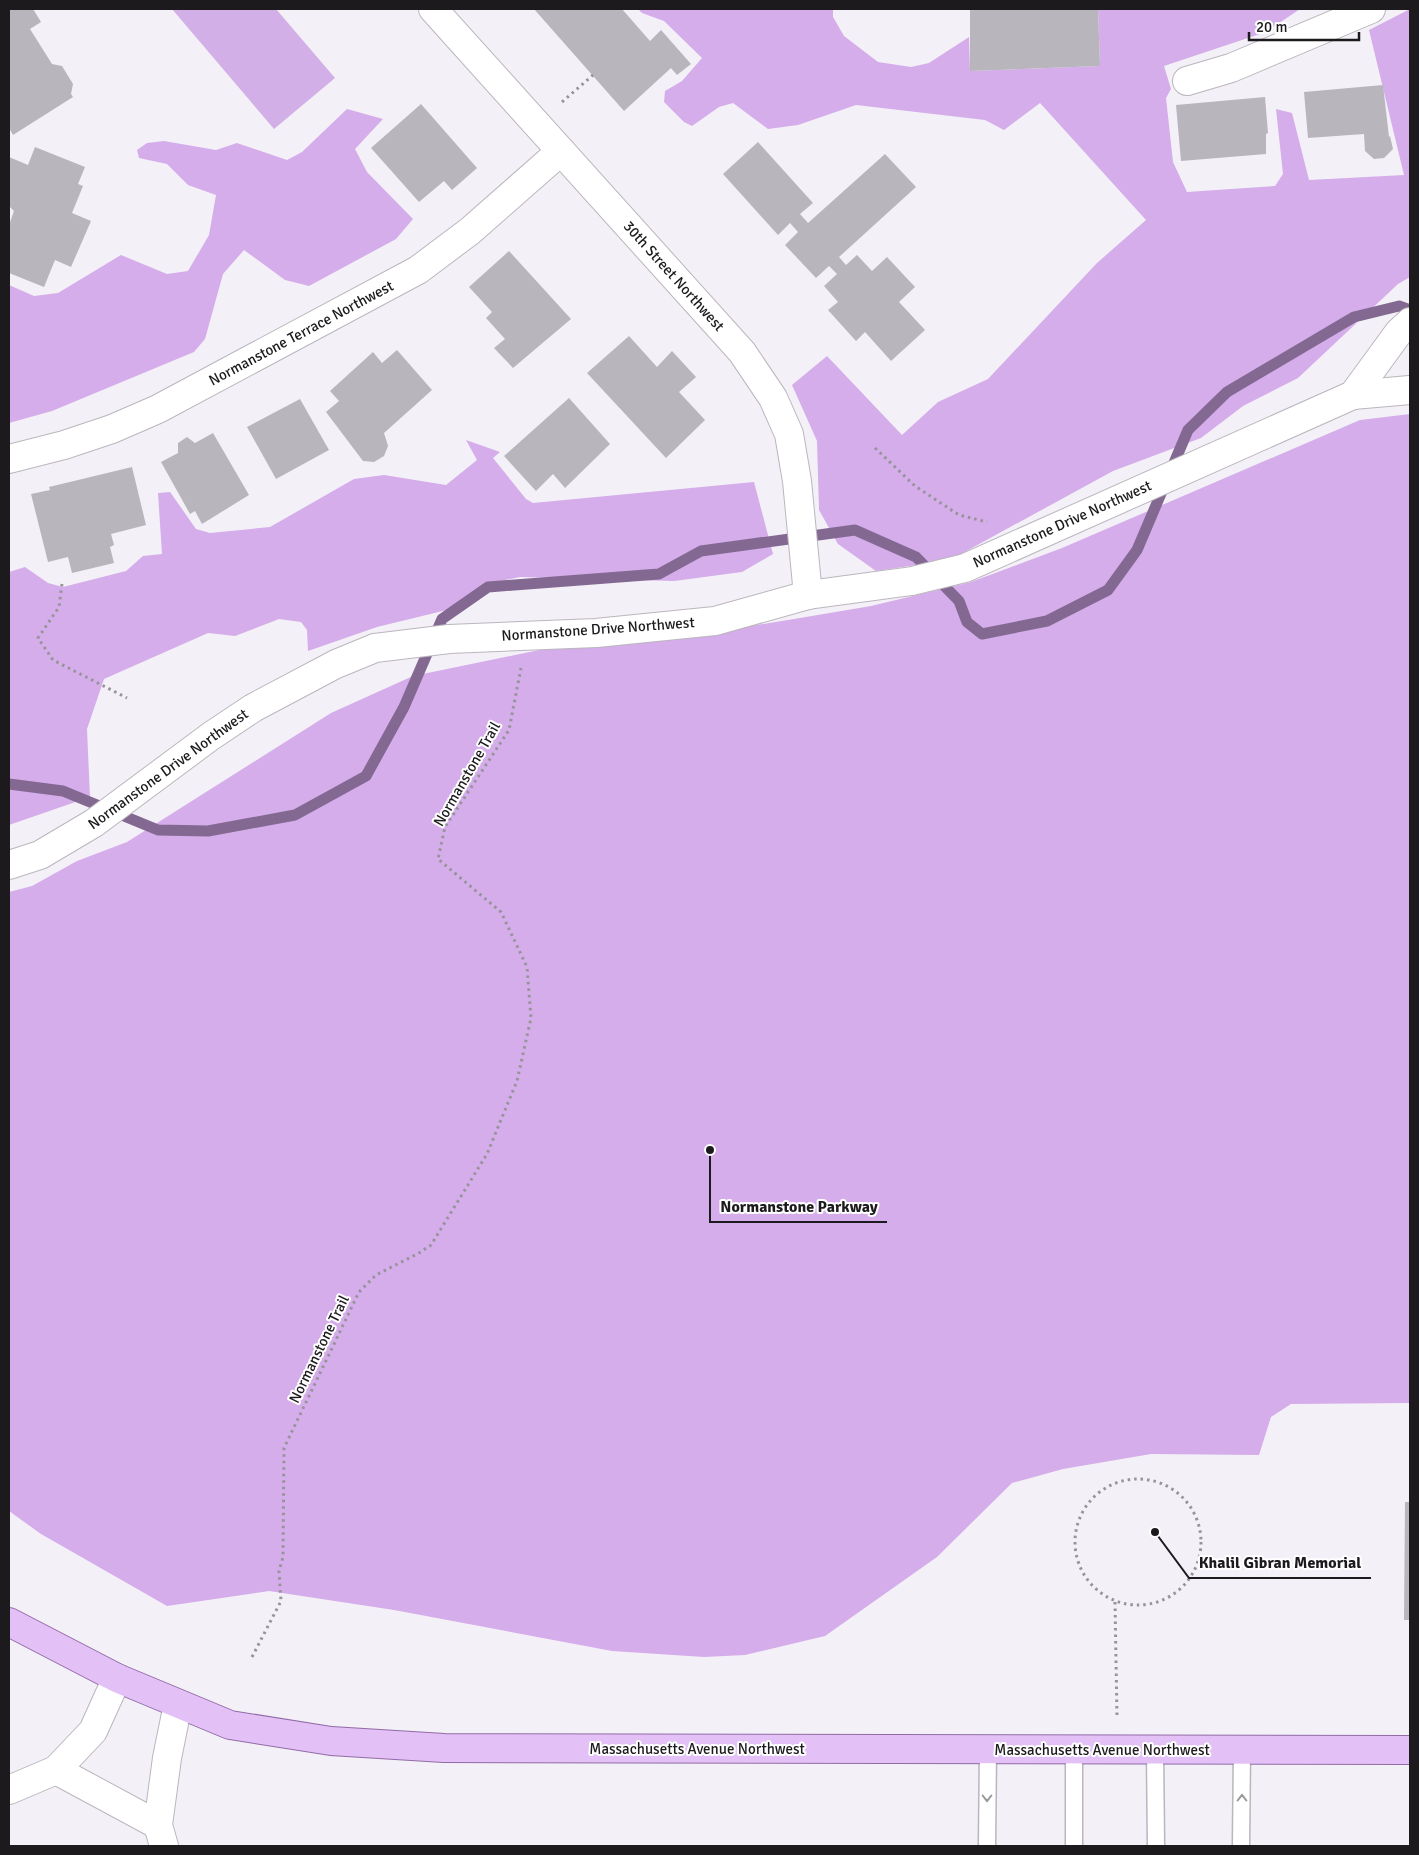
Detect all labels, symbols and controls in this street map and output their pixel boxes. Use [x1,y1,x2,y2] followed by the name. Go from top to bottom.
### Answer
[1249,10,1359,42] scale bar
[1256,18,1287,36] text: 20 m
[620,217,728,335] street label: 30th Street Northwest
[206,277,396,389] street label: Normanstone Terrace Northwest
[970,476,1154,572] street label: Normanstone Drive Northwest
[501,613,695,645] street label: Normanstone Drive Northwest
[84,705,252,833] street label: Normanstone Drive Northwest
[430,718,504,830] street label: Normanstone Trail
[710,1191,887,1222] callout: Normanstone Parkway
[720,1197,878,1217] text: Normanstone Parkway
[285,1292,353,1406] street label: Normanstone Trail
[1189,1547,1371,1578] callout: Khalil Gibran Memorial
[1199,1553,1361,1573] text: Khalil Gibran Memorial
[589,1740,805,1758] street label: Massachusetts Avenue Northwest
[994,1741,1210,1759] street label: Massachusetts Avenue Northwest
[982,1794,992,1802] one-way arrow
[1237,1794,1247,1802] one-way arrow

